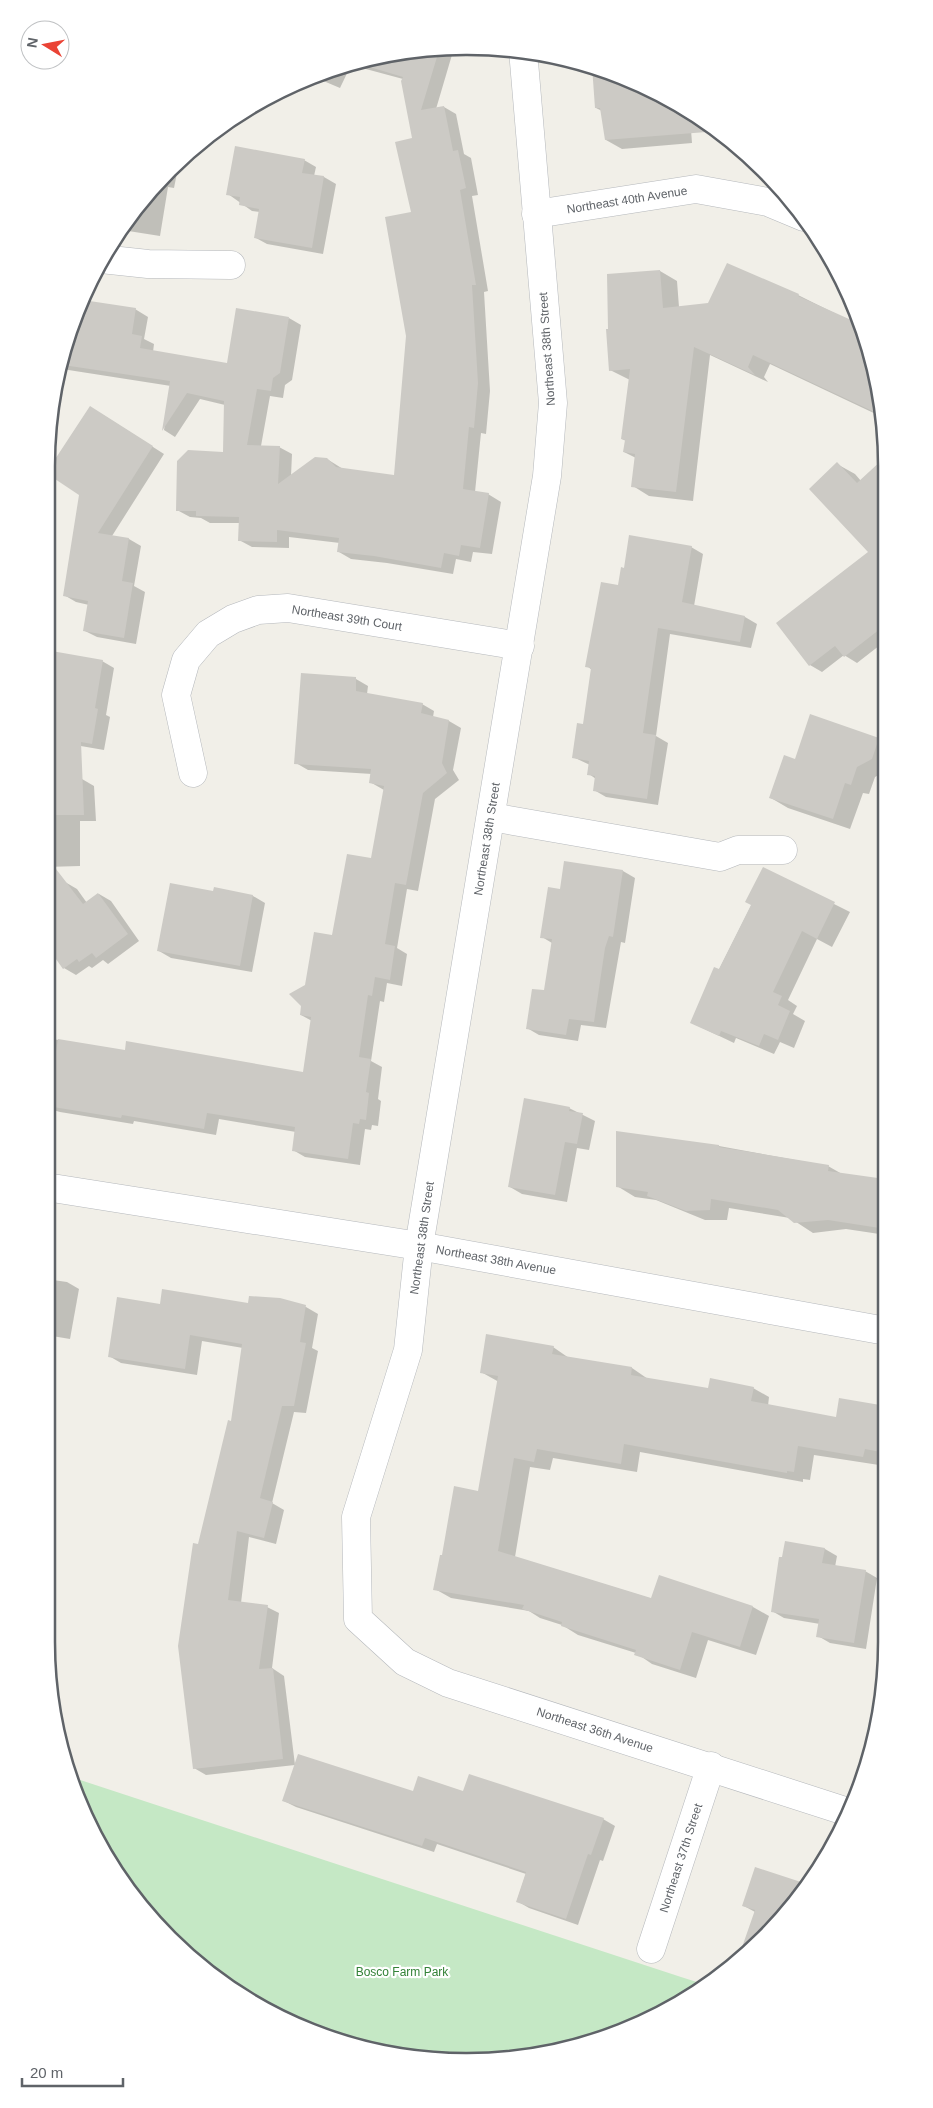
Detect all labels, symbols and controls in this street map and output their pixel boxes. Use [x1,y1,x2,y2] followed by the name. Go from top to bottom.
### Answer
[20,20,70,70] north arrow
[23,36,41,49] text: N
[566,184,689,216] street label: Northeast 40th Avenue
[536,291,558,406] street label: Northeast 38th Street
[291,602,404,634] street label: Northeast 39th Court
[471,781,503,896] street label: Northeast 38th Street
[407,1180,437,1295] street label: Northeast 38th Street
[435,1243,558,1278] street label: Northeast 38th Avenue
[535,1705,655,1756] street label: Northeast 36th Avenue
[657,1801,705,1914] street label: Northeast 37th Street
[356,1965,449,1979] park label: Bosco Farm Park
[22,2056,124,2088] scale bar
[30,2064,63,2081] text: 20 m

